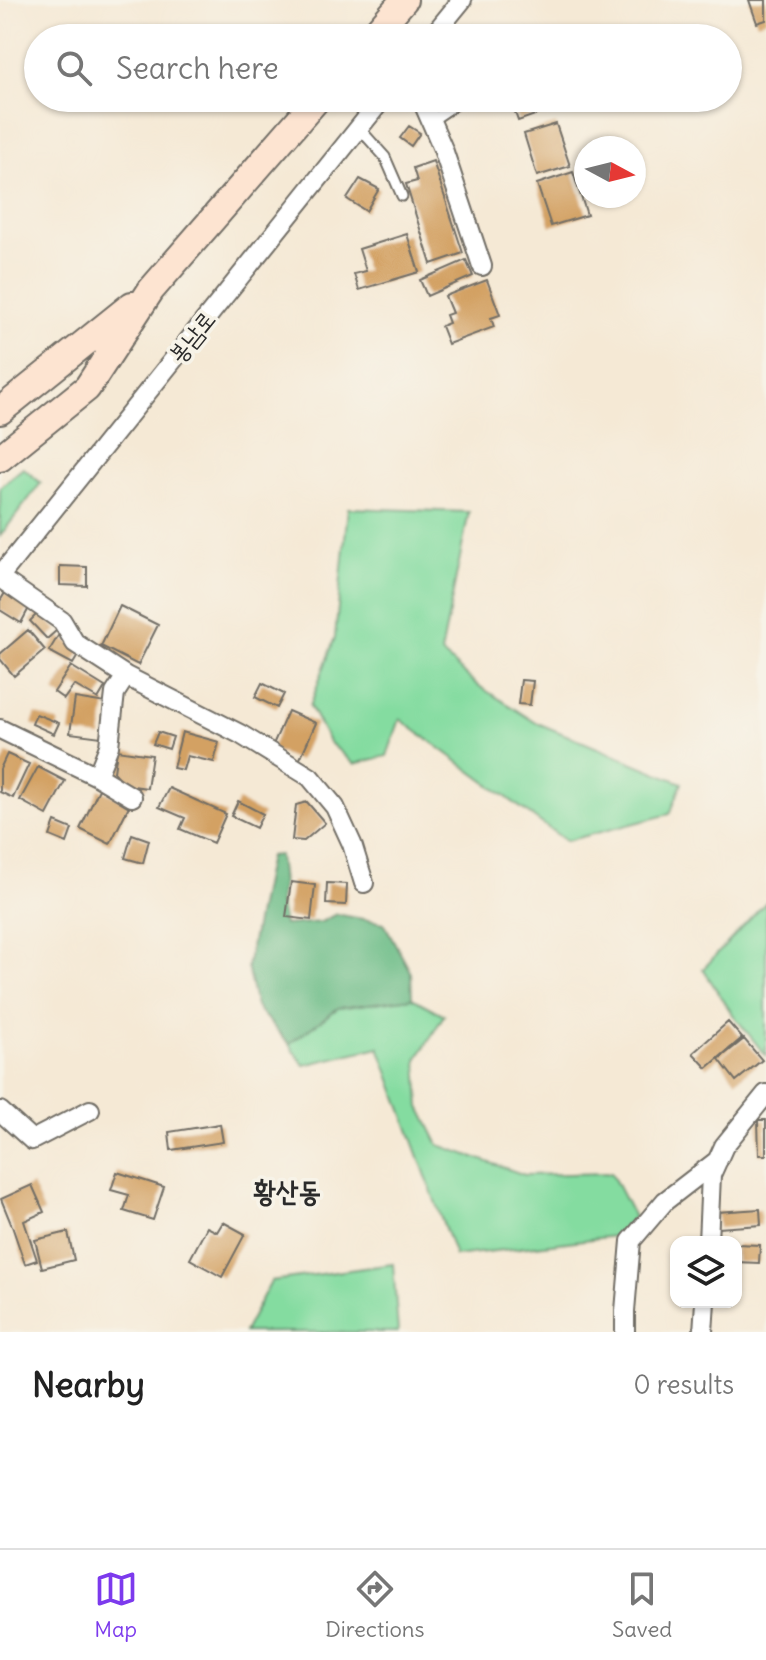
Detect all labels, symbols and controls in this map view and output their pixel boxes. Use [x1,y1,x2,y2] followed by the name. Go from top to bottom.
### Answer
[24,24,742,112] search box
[52,46,96,90] icon: search
[116,49,279,87] text: Search here
[574,136,646,208] north arrow
[161,304,221,368] street label: 봉남로
[253,1173,321,1209] district label: 황산동
[670,1236,742,1308] map controls
[670,1236,742,1308] button: layers
[32,1363,145,1406] text: Nearby
[633,1368,734,1401] text: 0 results
[94,1567,138,1643] tab: Map
[325,1567,425,1643] tab: Directions
[612,1567,672,1643] tab: Saved

